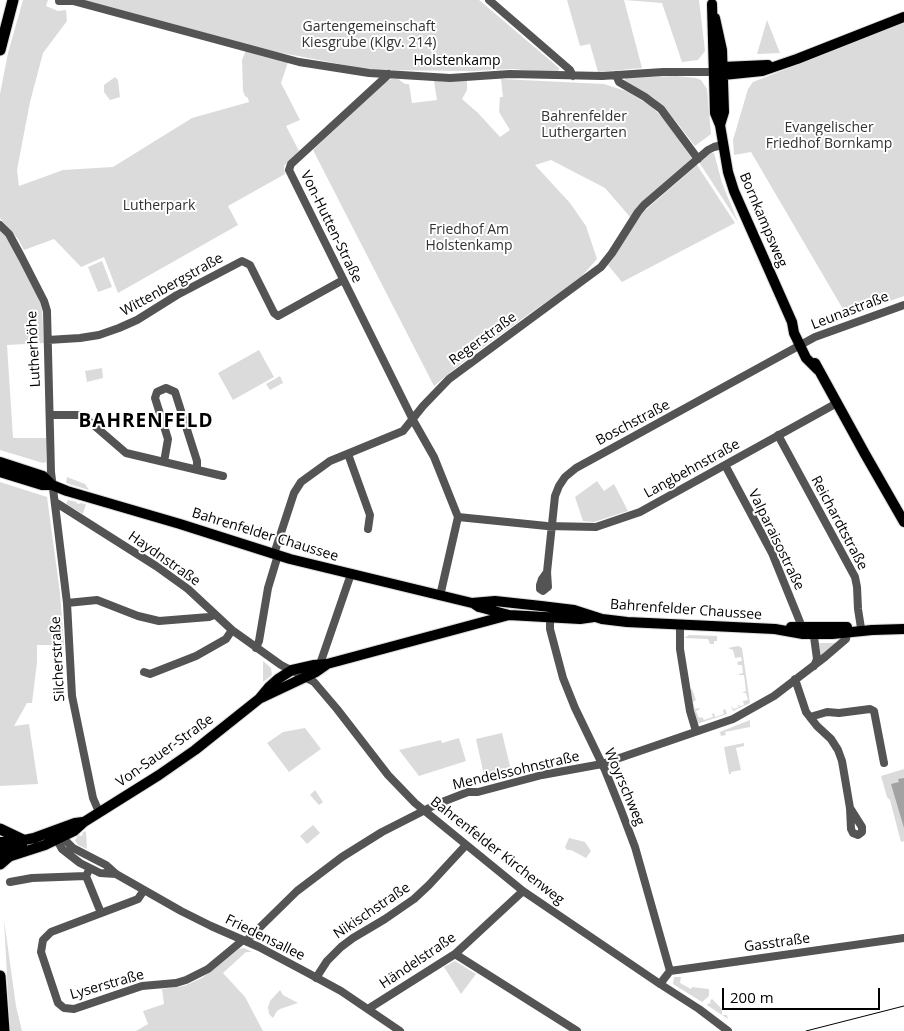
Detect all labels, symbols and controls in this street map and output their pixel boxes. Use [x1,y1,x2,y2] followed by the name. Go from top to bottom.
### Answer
[302,19,436,52] park label: Gartengemeinschaft Kiesgrube (Klgv. 214)
[413,53,501,69] street label: Holstenkamp
[541,109,627,142] park label: Bahrenfelder Luthergarten
[766,120,892,152] park label: Evangelischer Friedhof Bornkamp
[297,168,365,286] street label: Von-Hutten-Straße
[735,170,791,270] street label: Bornkampsweg
[123,198,195,214] park label: Lutherpark
[425,222,513,254] park label: Friedhof Am Holstenkamp
[118,250,226,320] street label: Wittenbergstraße
[809,288,891,334] street label: Leunastraße
[446,309,520,369] street label: Regerstraße
[24,310,44,388] street label: Lutherhöhe
[593,397,673,449] street label: Boschstraße
[77,411,215,433] district label: BAHRENFELD
[641,436,743,502] street label: Langbehnstraße
[807,473,871,573] street label: Reichardtstraße
[744,487,808,593] street label: Valparaisostraße
[190,505,340,565] street label: Bahrenfelder Chaussee
[125,528,203,590] street label: Haydnstraße
[609,596,763,624] street label: Bahrenfelder Chaussee
[47,616,69,702] street label: Silcherstraße
[113,711,217,791] street label: Von-Sauer-Straße
[600,746,648,828] street label: Woyrschweg
[451,748,581,794] street label: Mendelssohnstraße
[427,793,567,909] street label: Bahrenfelder Kirchenweg
[331,879,413,943] street label: Nikischstraße
[222,911,308,965] street label: Friedensallee
[377,929,459,993] street label: Händelstraße
[743,930,811,956] street label: Gasstraße
[68,966,146,1004] street label: Lyserstraße
[724,978,882,1010] scale bar
[730,987,774,1007] text: 200 m

